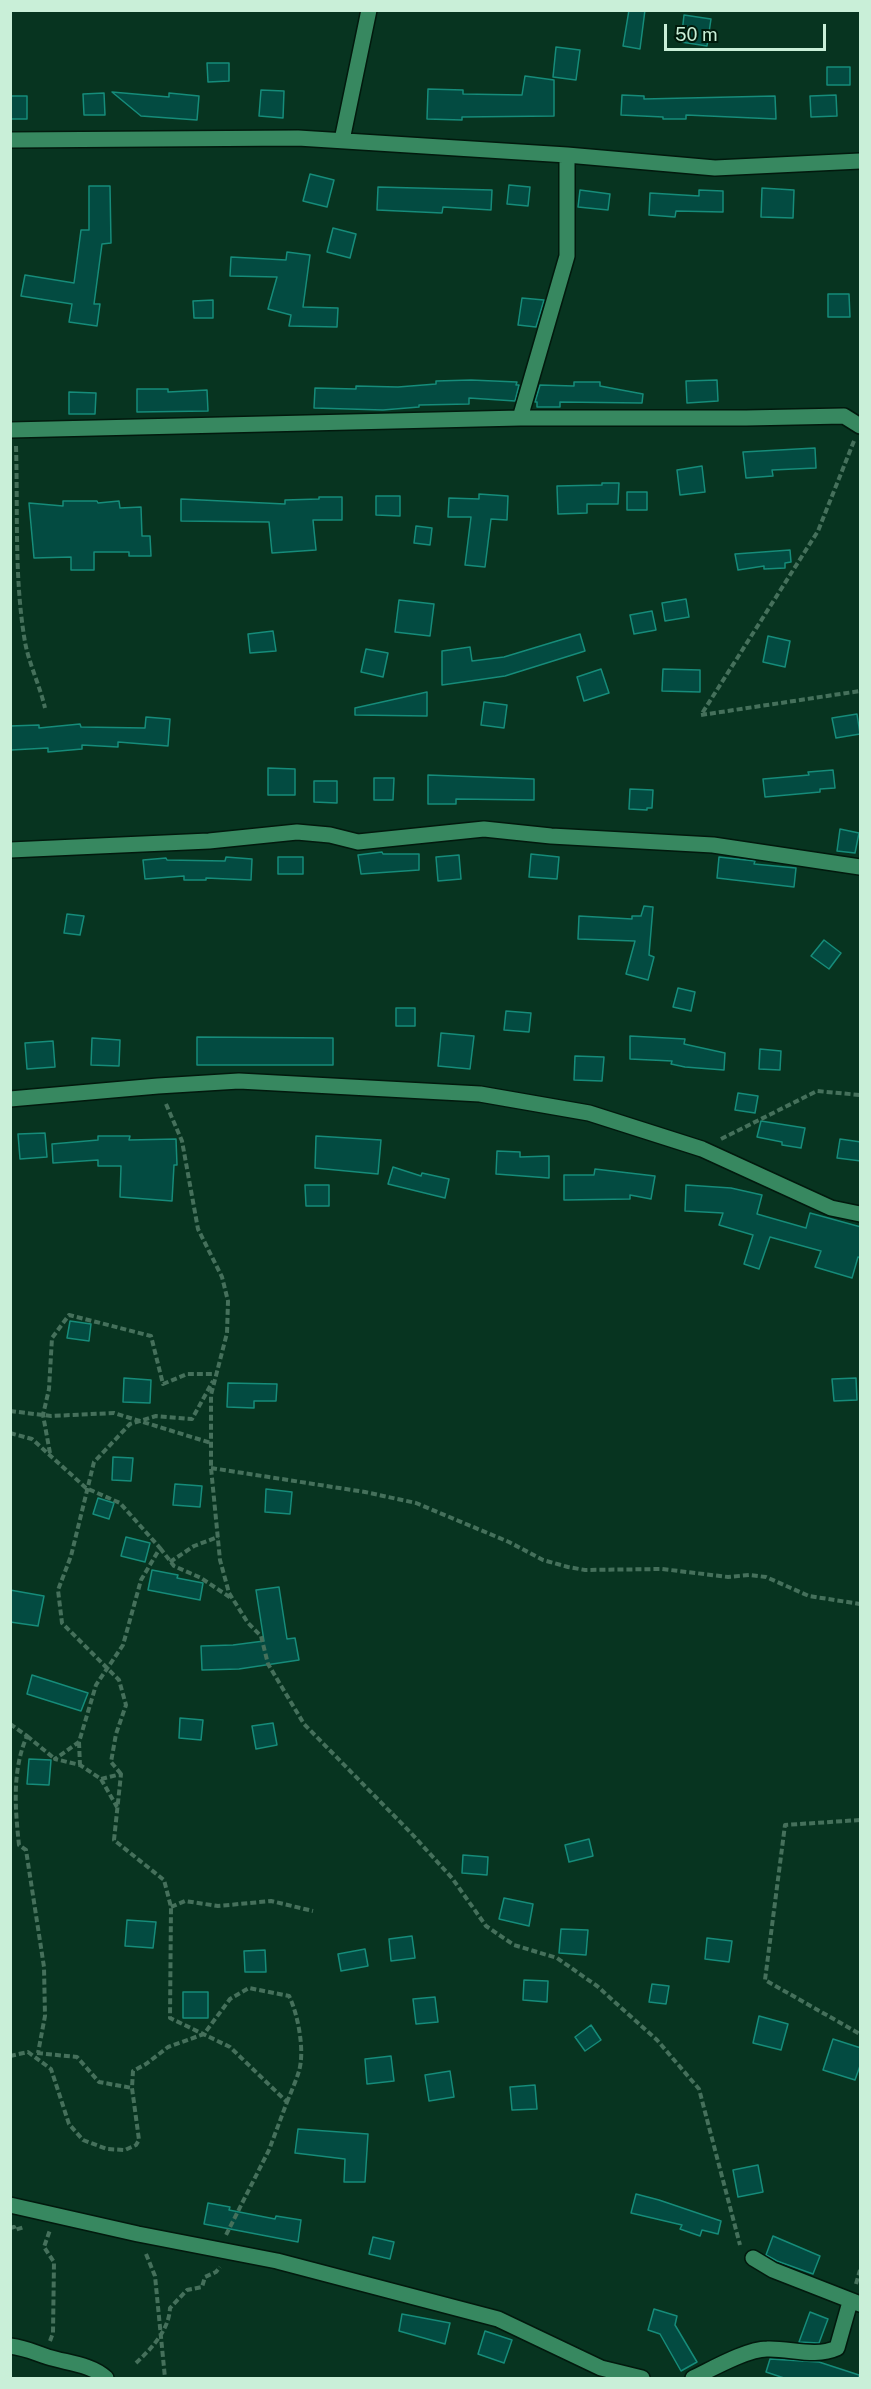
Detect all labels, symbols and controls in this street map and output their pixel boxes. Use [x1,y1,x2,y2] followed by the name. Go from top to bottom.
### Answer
[667,12,829,50] scale bar
[675,24,718,45] text: 50 m

